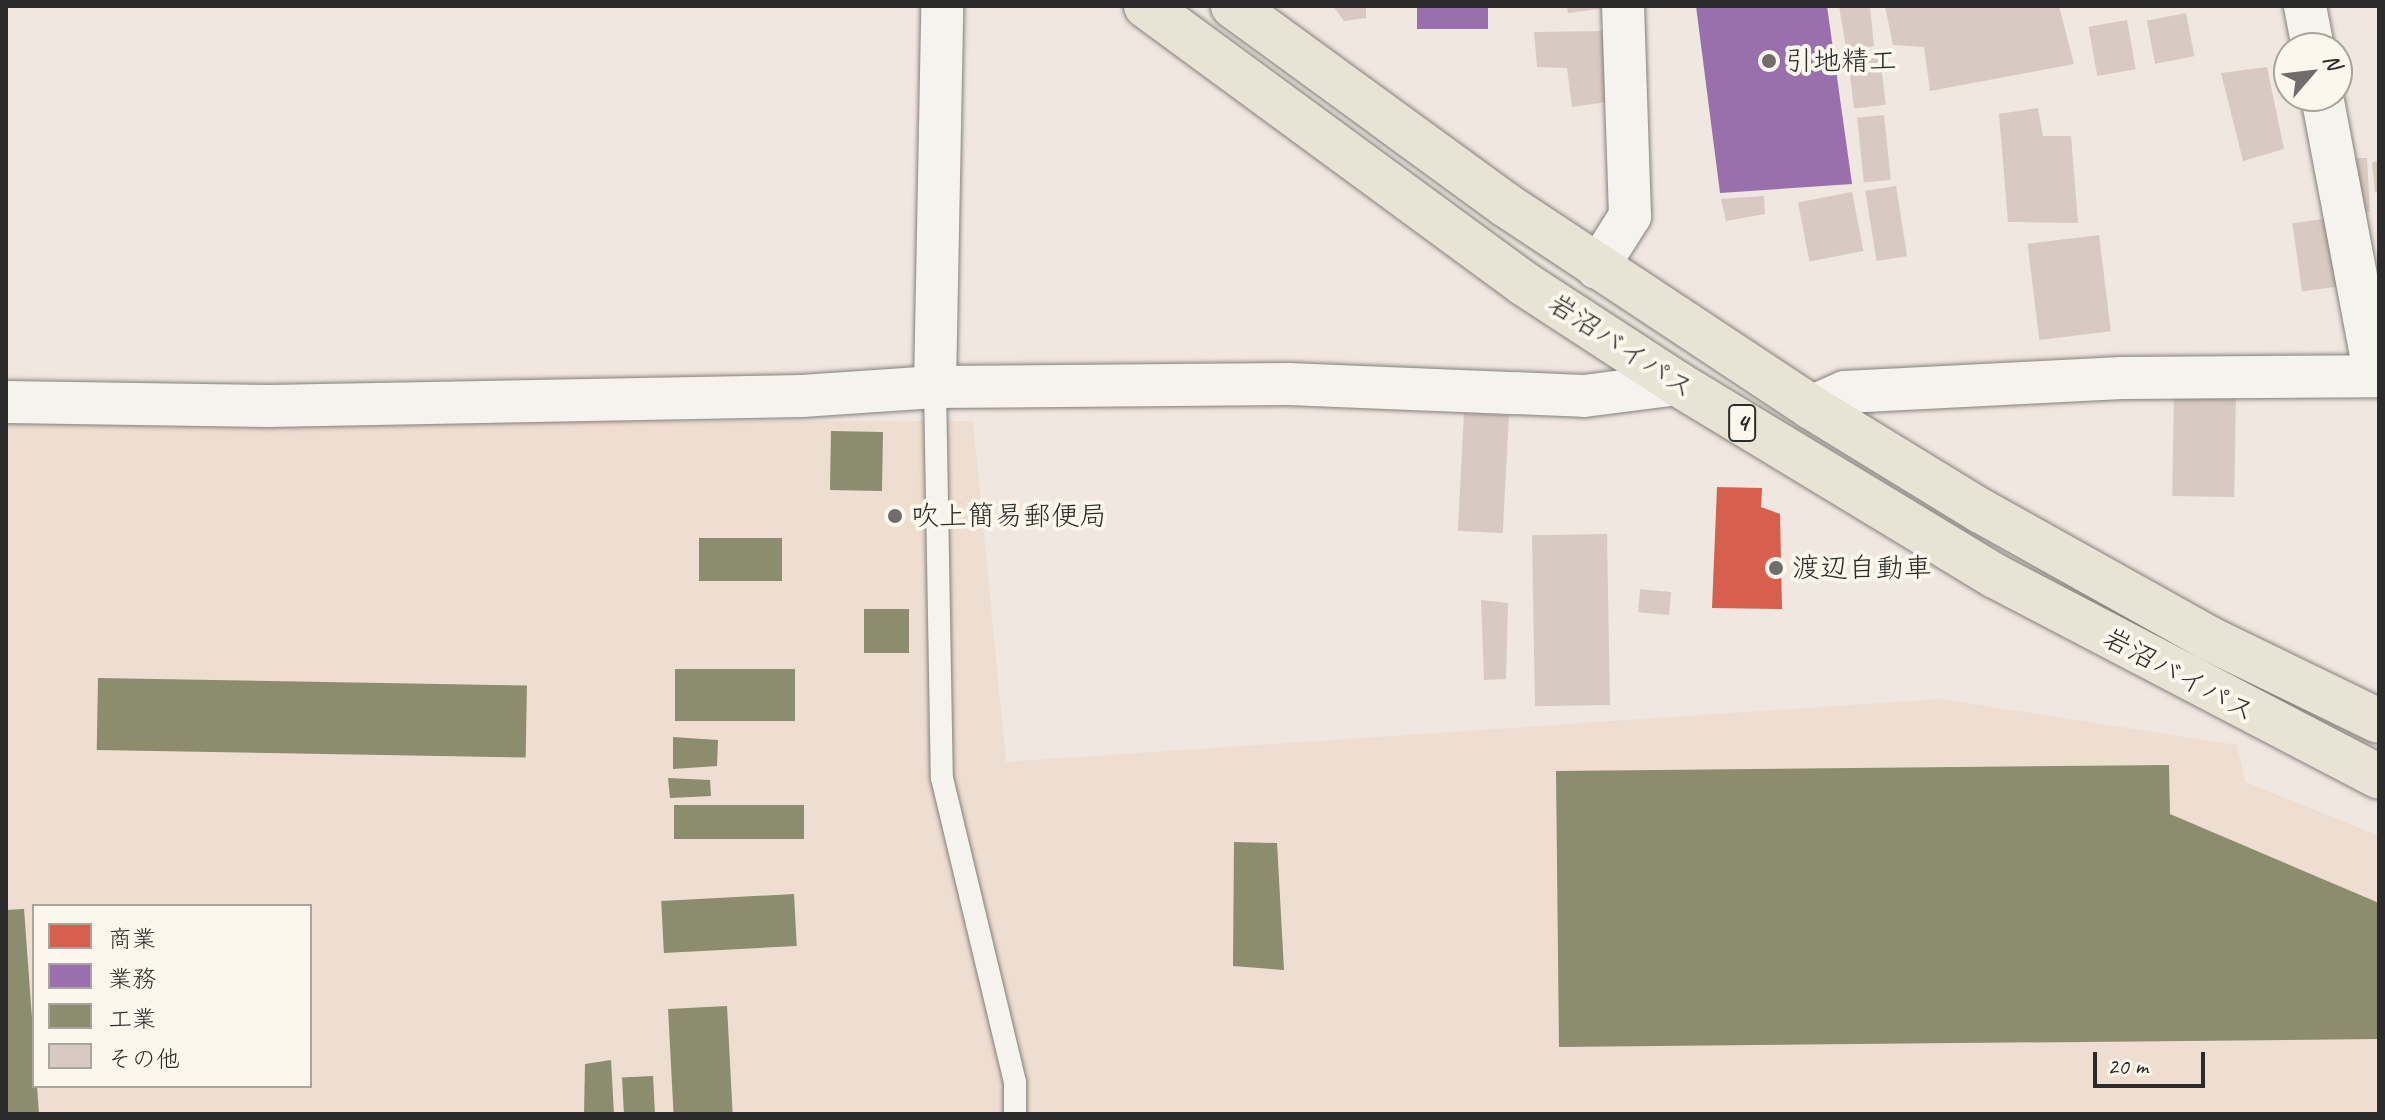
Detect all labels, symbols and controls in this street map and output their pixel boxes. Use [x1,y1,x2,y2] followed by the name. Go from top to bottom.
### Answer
[2273,32,2353,112] north arrow
[1785,44,1897,78] place label: 引地精工
[2317,49,2348,74] text: N
[1760,52,1778,70] marker: 引地精工
[1541,286,1701,406] street label: 岩沼バイパス
[1728,401,1756,445] road number: 4
[911,499,1107,533] place label: 吹上簡易郵便局
[886,507,904,525] marker: 吹上簡易郵便局
[1792,551,1932,585] place label: 渡辺自動車
[1767,559,1785,577] marker: 渡辺自動車
[2097,621,2261,729] street label: 岩沼バイパス
[32,904,312,1088] legend
[108,924,156,954] text: 商業
[108,964,156,994] text: 業務
[108,1004,156,1034] text: 工業
[2097,1036,2209,1086] scale bar
[108,1044,180,1074] text: その他
[2107,1051,2148,1081] text: 20 m

